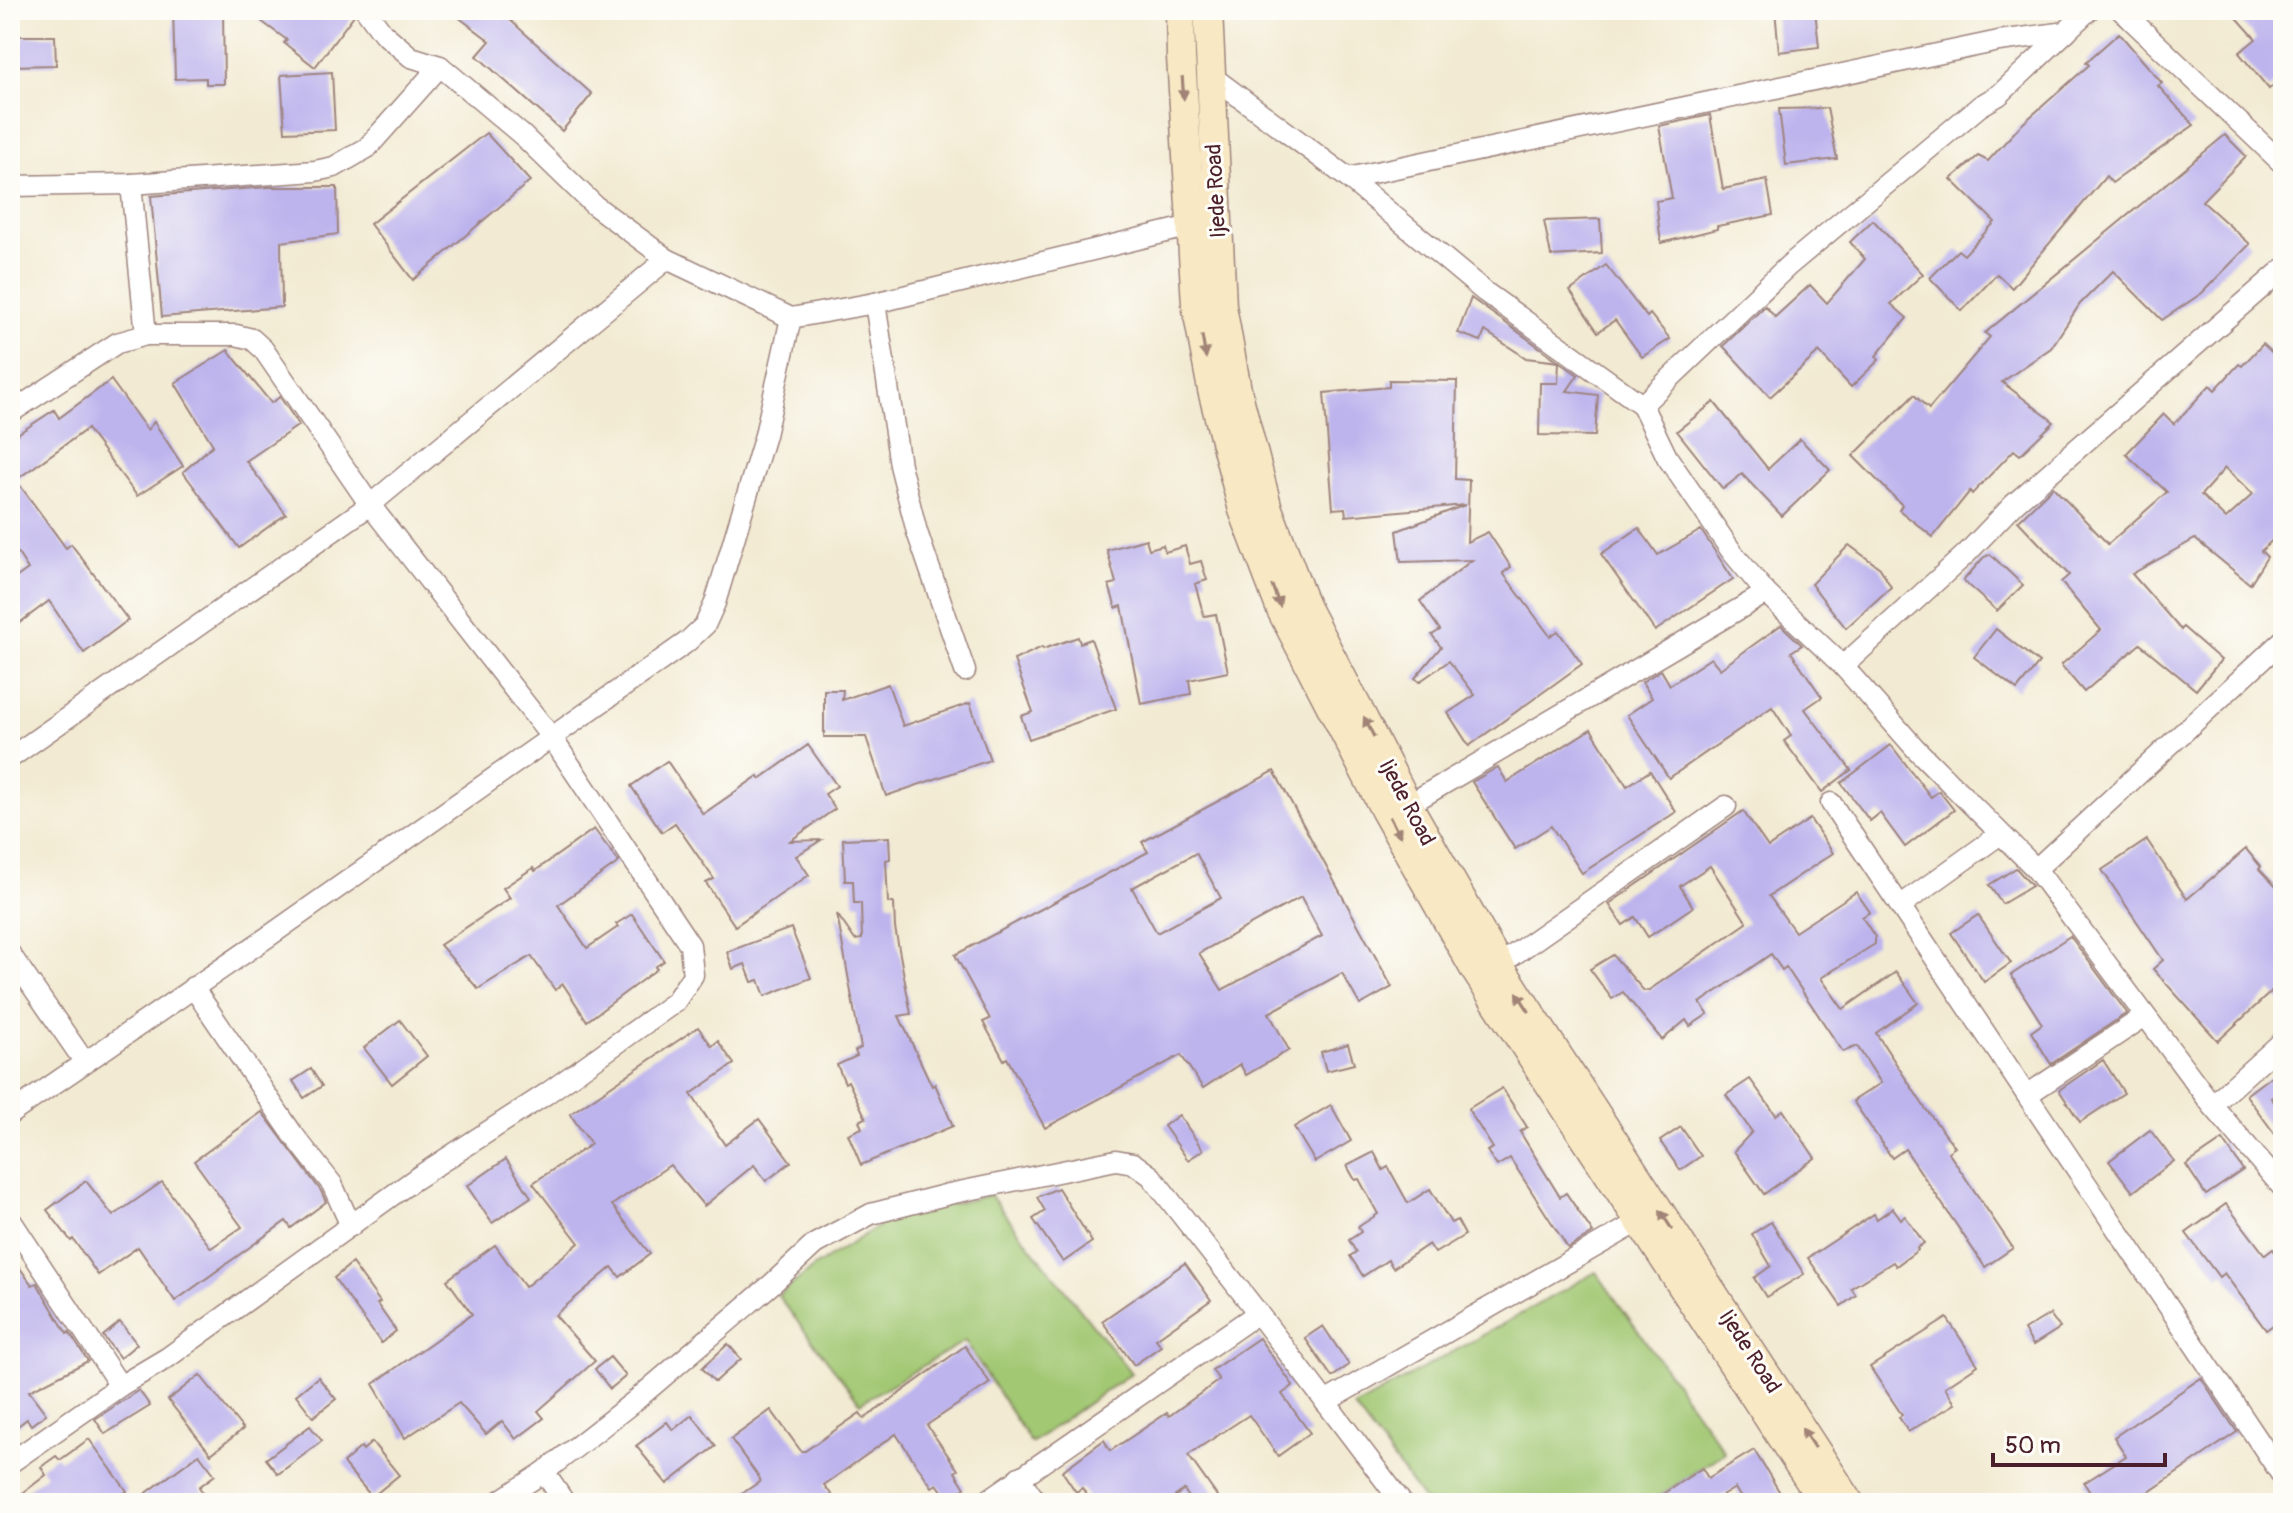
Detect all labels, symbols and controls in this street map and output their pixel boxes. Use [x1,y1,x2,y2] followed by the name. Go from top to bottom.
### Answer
[1177,76,1190,101] one-way arrow
[1200,143,1232,239] street label: Ijede Road
[1199,335,1211,360] one-way arrow
[1270,584,1283,608] one-way arrow
[1362,715,1376,738] one-way arrow
[1373,754,1442,851] street label: Ijede Road
[1388,816,1401,839] one-way arrow
[1516,992,1531,1013] one-way arrow
[1659,1209,1673,1231] one-way arrow
[1713,1304,1788,1399] street label: Ijede Road
[1993,1417,2165,1467] scale bar
[1800,1427,1815,1448] one-way arrow
[2005,1431,2061,1460] text: 50 m

